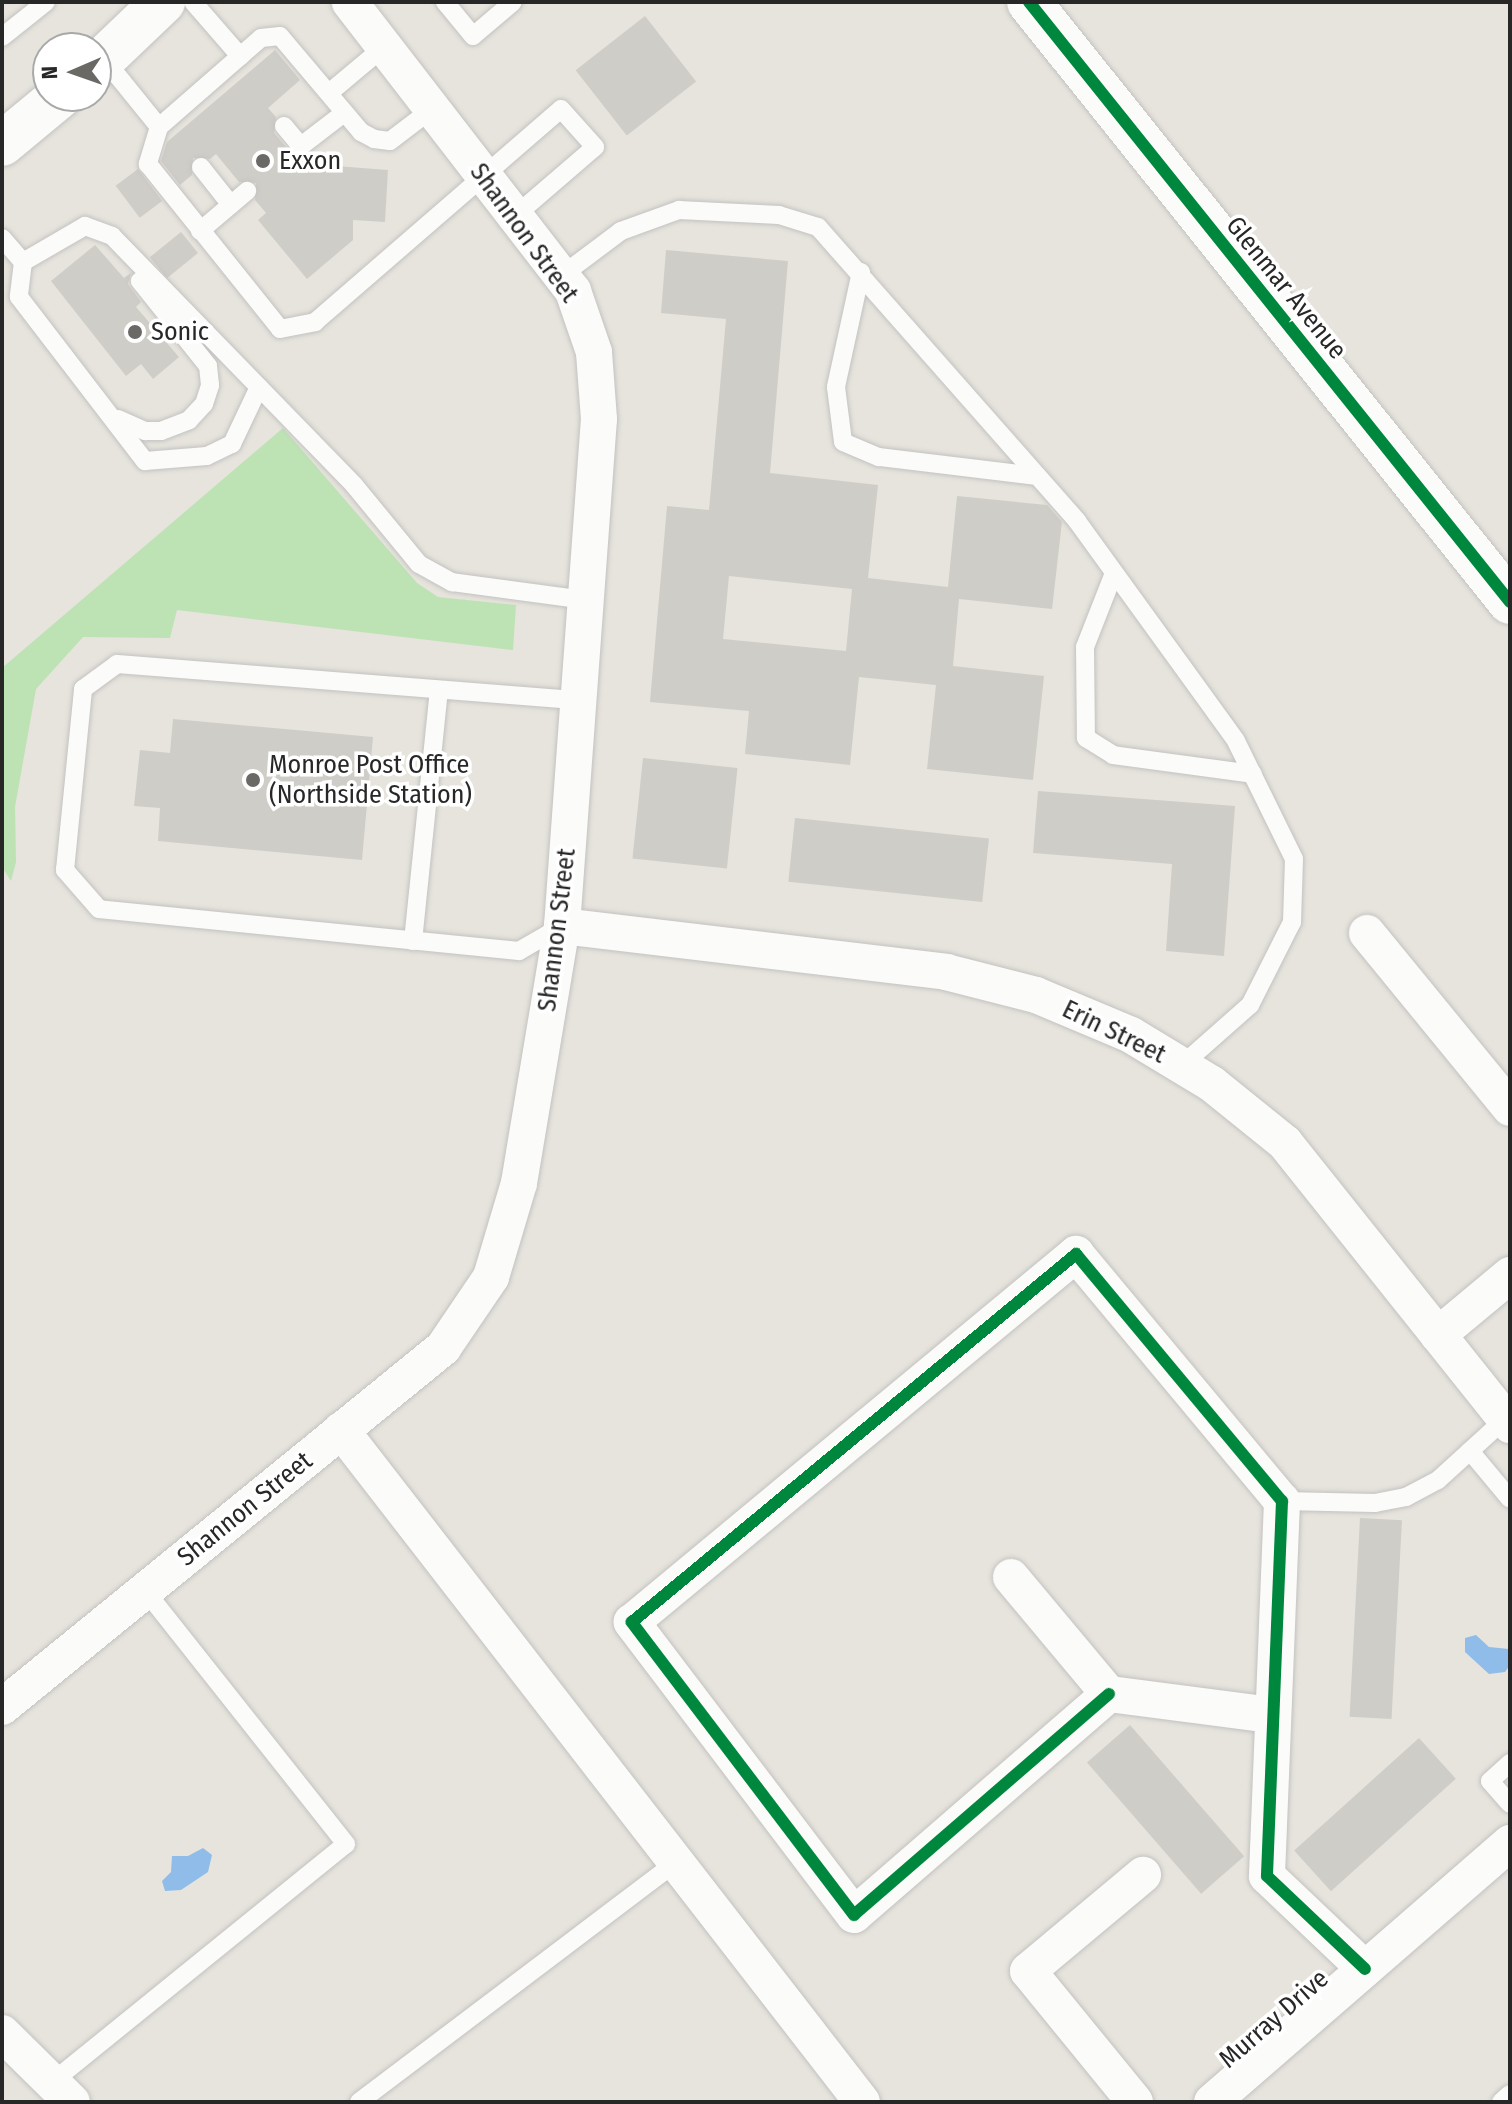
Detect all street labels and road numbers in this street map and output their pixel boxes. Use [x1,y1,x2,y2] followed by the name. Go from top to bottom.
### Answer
[463,157,585,309] street label: Shannon Street
[1219,210,1353,366] street label: Glenmar Avenue
[532,847,582,1013] street label: Shannon Street
[1057,994,1171,1070] street label: Erin Street
[171,1445,319,1573] street label: Shannon Street
[1213,1963,1335,2075] street label: Murray Drive

